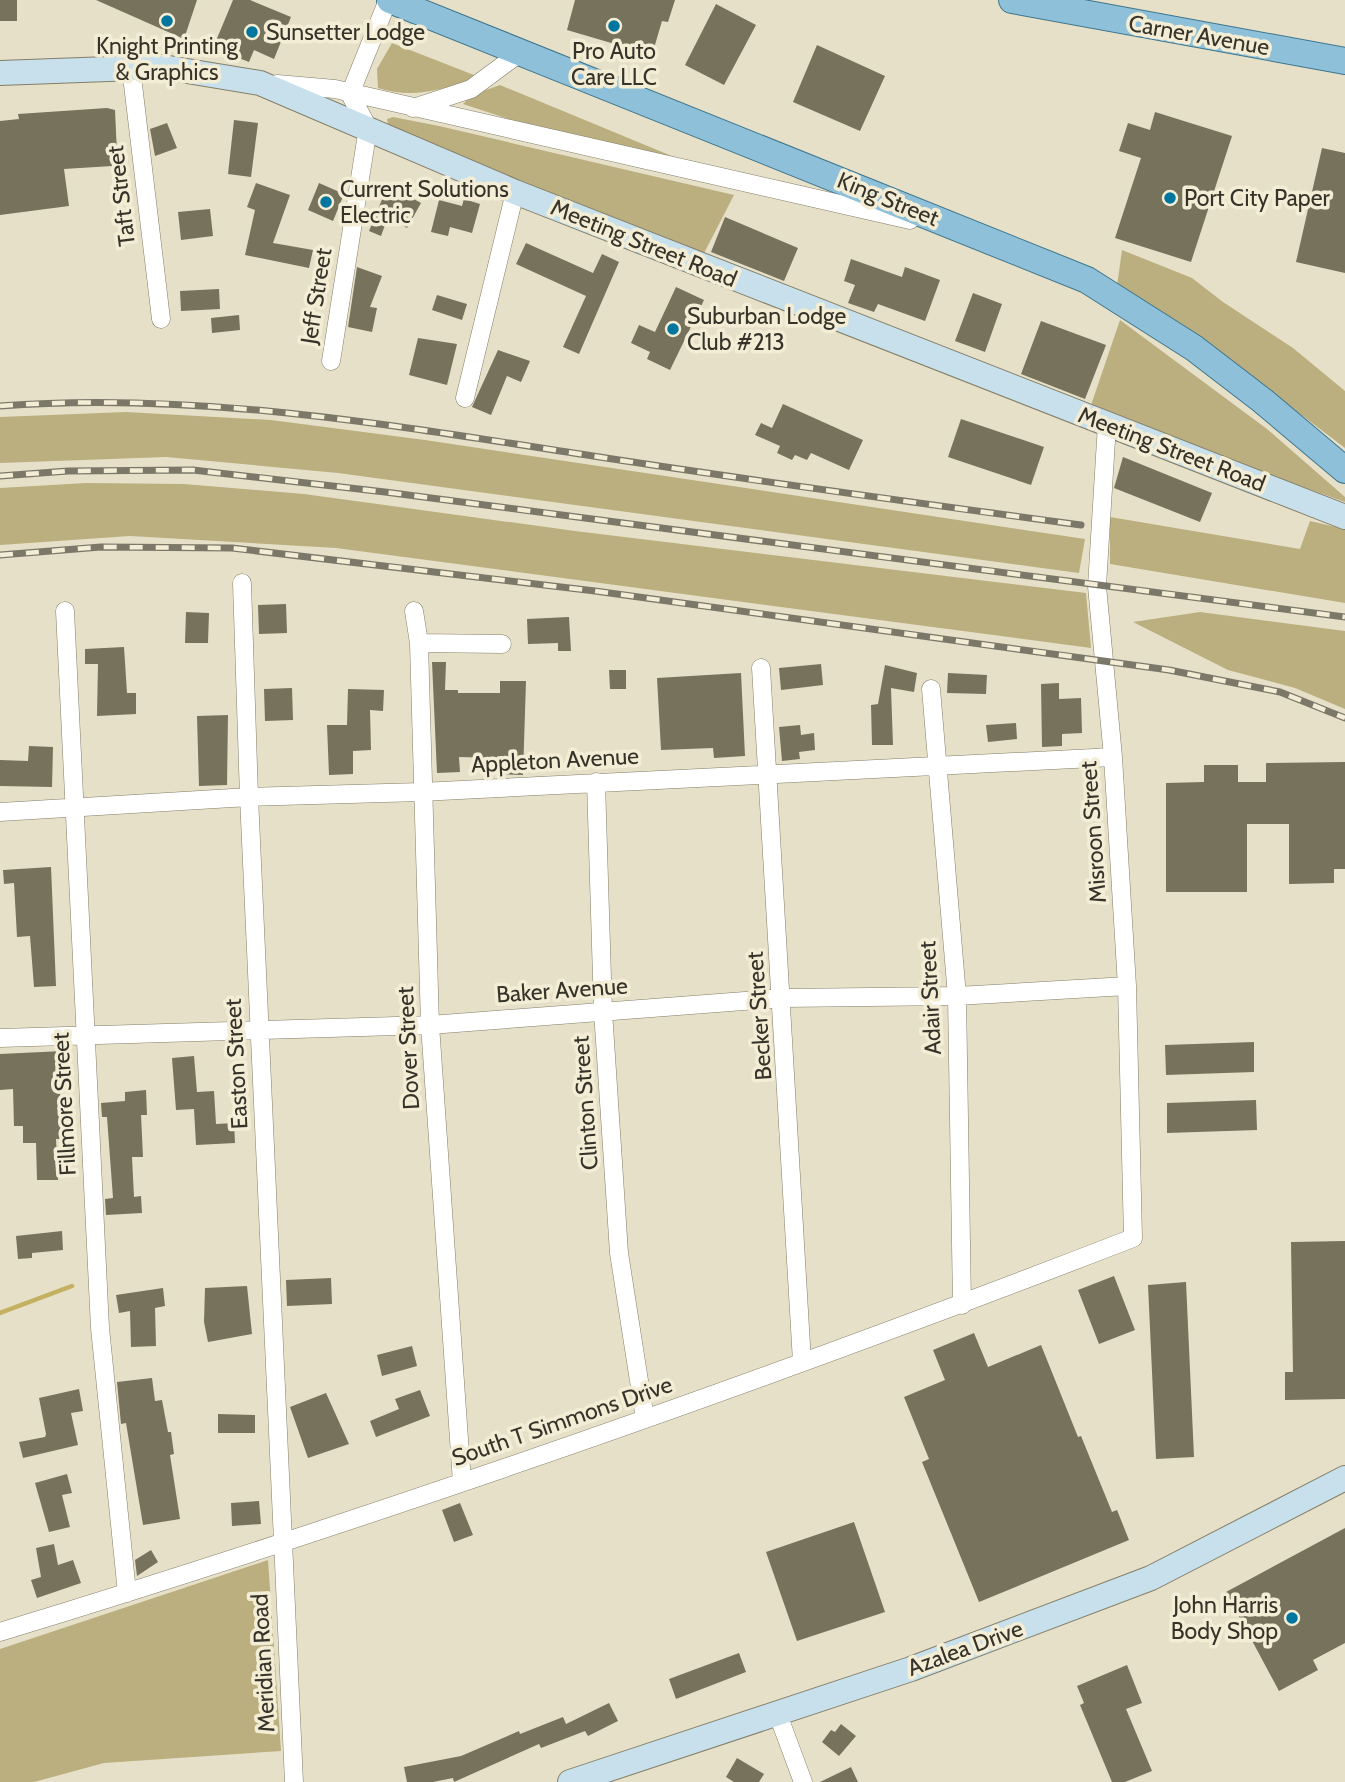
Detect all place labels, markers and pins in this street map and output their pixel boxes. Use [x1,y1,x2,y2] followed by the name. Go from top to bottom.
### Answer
[159,13,175,29] marker: Knight Printing & Graphics
[266,18,425,46] place label: Sunsetter Lodge
[606,18,622,34] marker: Pro Auto Care LLC
[244,24,260,40] marker: Sunsetter Lodge
[96,32,239,86] place label: Knight Printing & Graphics
[571,37,657,91] place label: Pro Auto Care LLC
[340,175,509,229] place label: Current Solutions Electric
[1184,184,1330,212] place label: Port City Paper
[1162,190,1178,206] marker: Port City Paper
[318,194,334,210] marker: Current Solutions Electric
[687,302,846,356] place label: Suburban Lodge Club #213
[665,321,681,337] marker: Suburban Lodge Club #213
[1171,1591,1278,1645] place label: John Harris Body Shop
[1284,1610,1300,1626] marker: John Harris Body Shop

